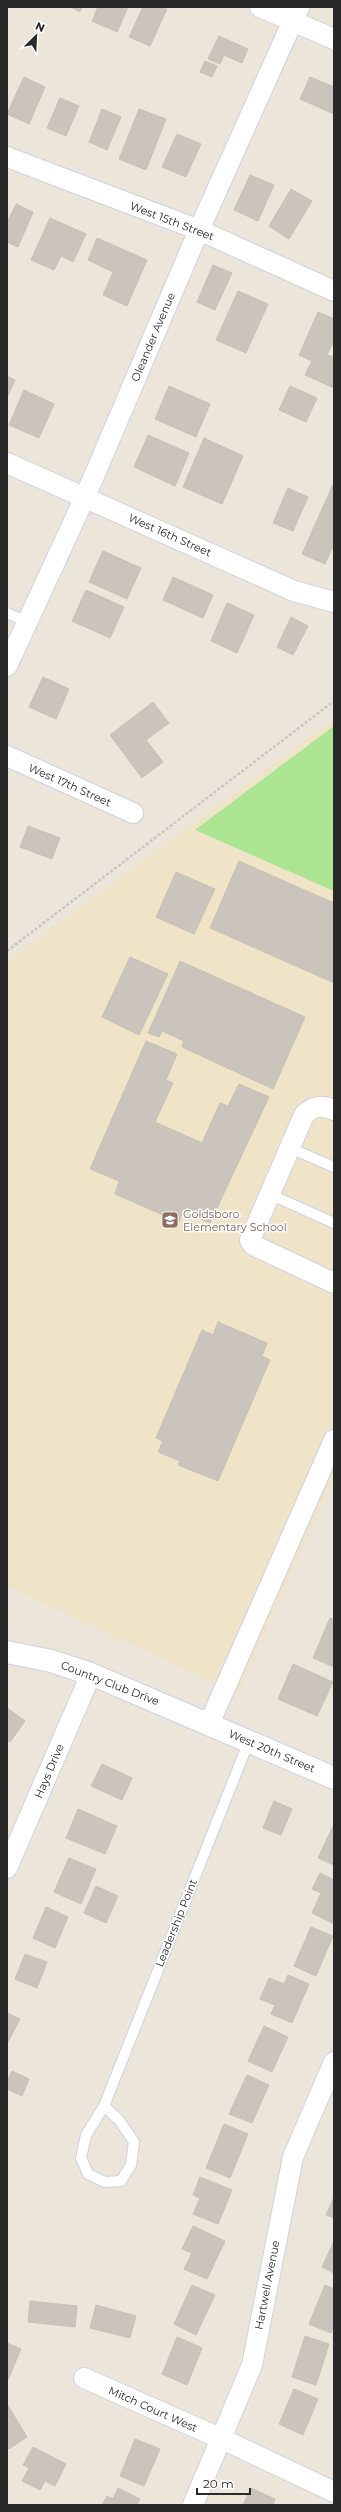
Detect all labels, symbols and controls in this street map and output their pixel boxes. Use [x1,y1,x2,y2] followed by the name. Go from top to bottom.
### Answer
[16,16,56,56] north arrow
[33,19,47,35] text: N
[128,198,217,244] street label: West 15th Street
[128,290,178,384] street label: Oleander Avenue
[126,510,214,560] street label: West 16th Street
[26,760,114,810] street label: West 17th Street
[183,1207,287,1234] place label: Goldsboro Elementary School
[160,1210,180,1230] school or university icon: Goldsboro Elementary School
[59,1658,161,1708] street label: Country Club Drive
[227,1726,318,1776] street label: West 20th Street
[31,1741,67,1801] street label: Hays Drive
[152,1877,200,1969] street label: Leadership Point
[251,2239,283,2331] street label: Hartwell Avenue
[106,2383,200,2435] street label: Mitch Court West
[197,2470,250,2496] scale bar
[203,2476,234,2491] text: 20 m

